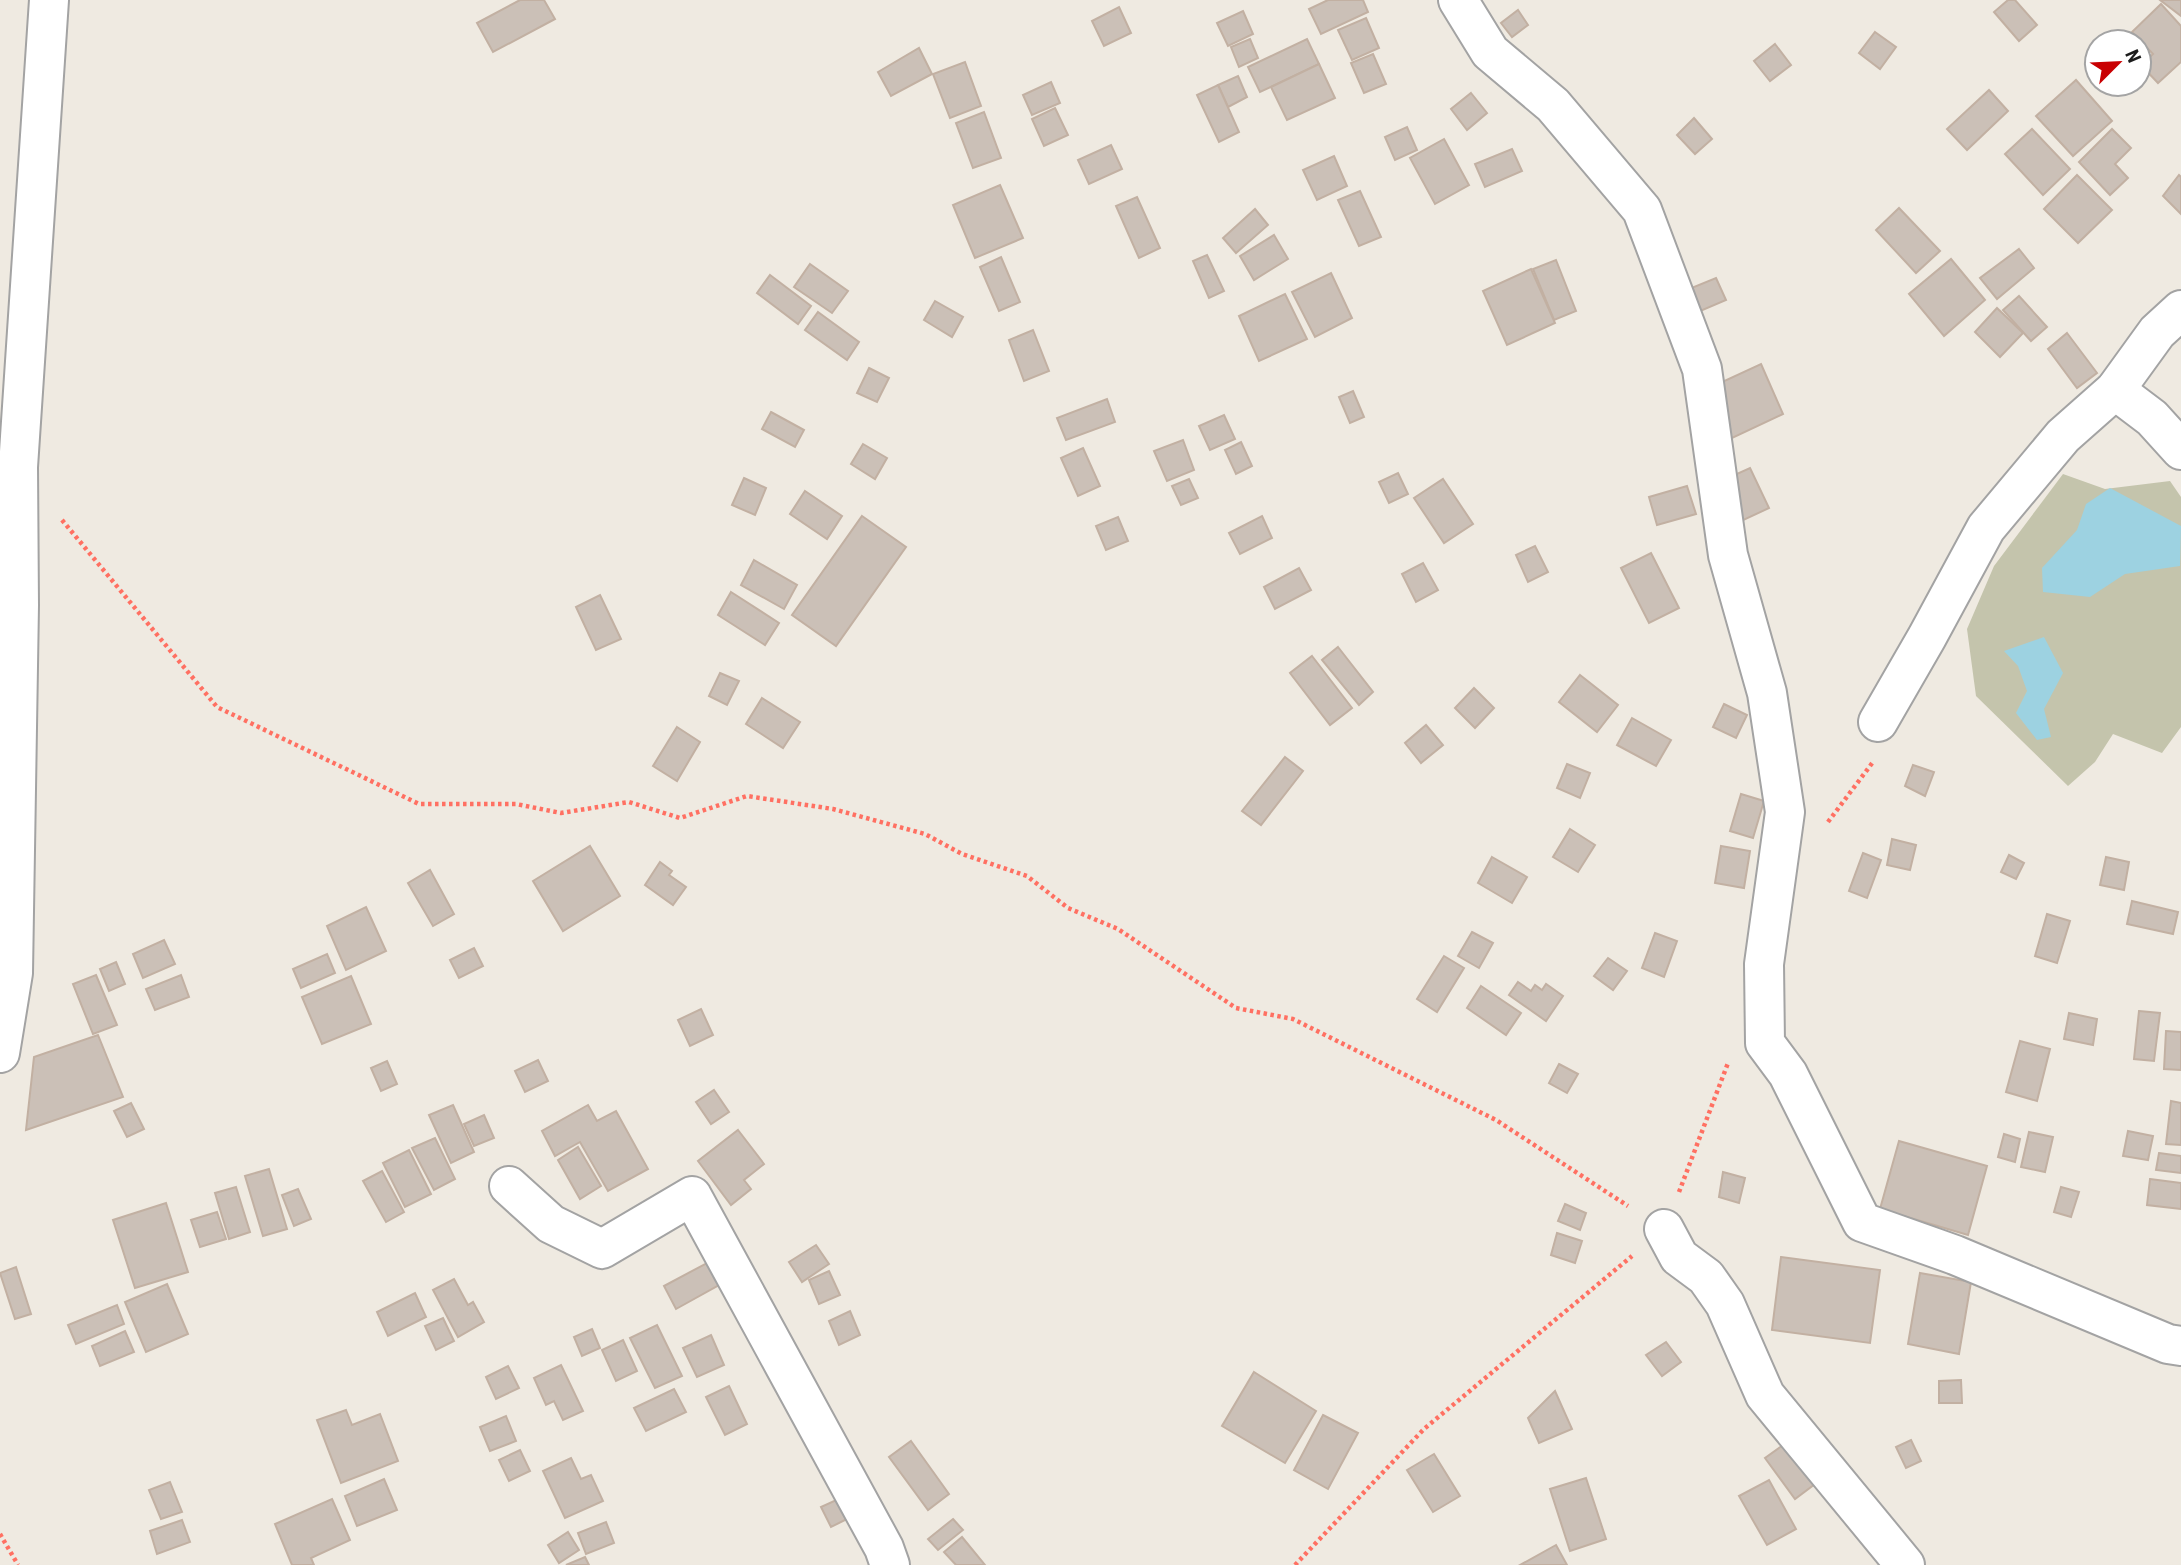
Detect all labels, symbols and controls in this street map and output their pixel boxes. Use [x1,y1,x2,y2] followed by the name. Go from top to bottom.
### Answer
[2083,28,2153,98] north arrow
[2120,46,2146,66] text: N

